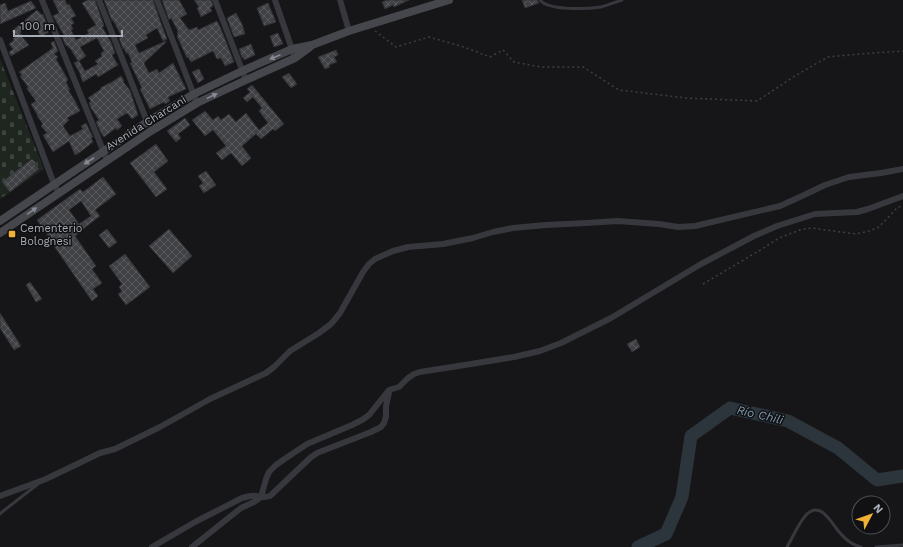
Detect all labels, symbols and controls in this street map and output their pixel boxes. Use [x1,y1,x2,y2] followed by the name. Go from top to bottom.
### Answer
[14,12,122,38] scale bar
[20,19,55,33] text: 100 m
[268,54,280,60] one-way arrow
[103,93,189,153] street label: Avenida Charcani
[207,93,218,99] one-way arrow
[84,157,94,165] one-way arrow
[27,207,37,215] one-way arrow
[20,222,82,248] place label: Cementerio Bolognesi
[7,229,17,239] marker: Cementerio Bolognesi
[736,403,785,427] water label: Río Chili
[851,495,891,535] north arrow
[871,501,886,516] text: N

